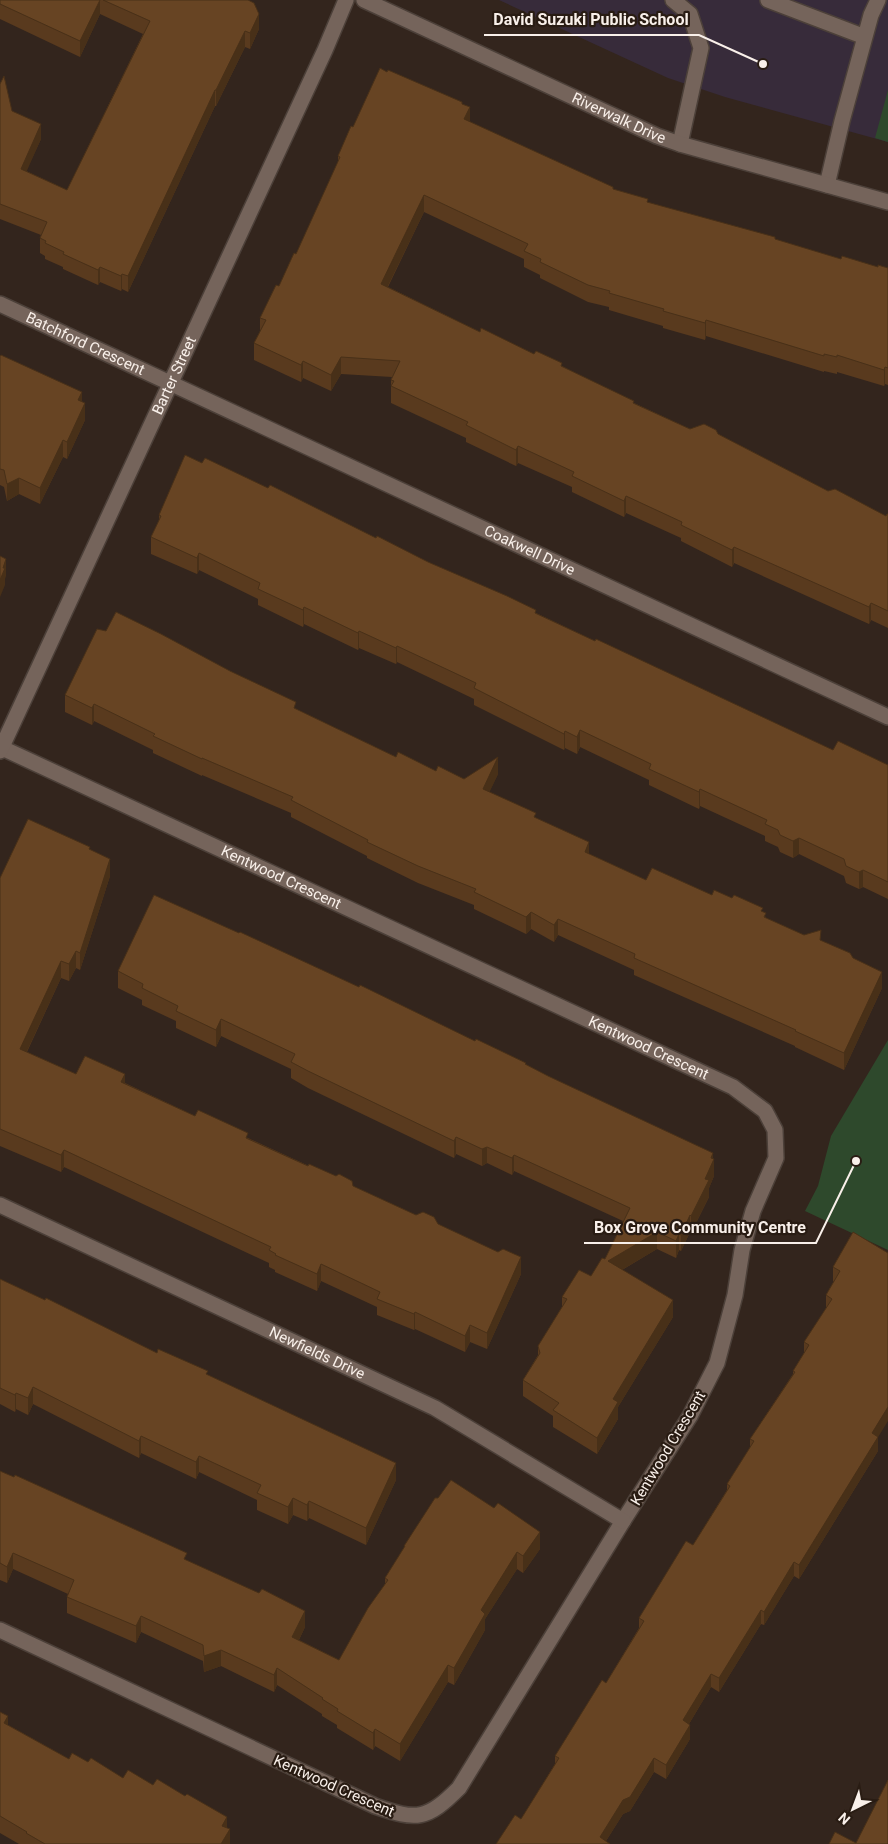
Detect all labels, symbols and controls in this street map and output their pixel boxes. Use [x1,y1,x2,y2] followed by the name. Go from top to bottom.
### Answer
[484,4,699,35] callout: David Suzuki Public School
[493,10,689,29] text: David Suzuki Public School
[569,89,668,147] street label: Riverwalk Drive
[23,308,148,379] street label: Batchford Crescent
[148,333,200,417] street label: Barter Street
[481,521,578,579] street label: Coakwell Drive
[218,842,344,913] street label: Kentwood Crescent
[586,1012,712,1084] street label: Kentwood Crescent
[584,1212,816,1243] callout: Box Grove Community Centre
[594,1218,806,1237] text: Box Grove Community Centre
[266,1323,368,1383] street label: Newfields Drive
[627,1387,709,1508] street label: Kentwood Crescent
[271,1751,397,1821] street label: Kentwood Crescent
[828,1784,878,1834] north arrow
[835,1809,853,1828] text: N

